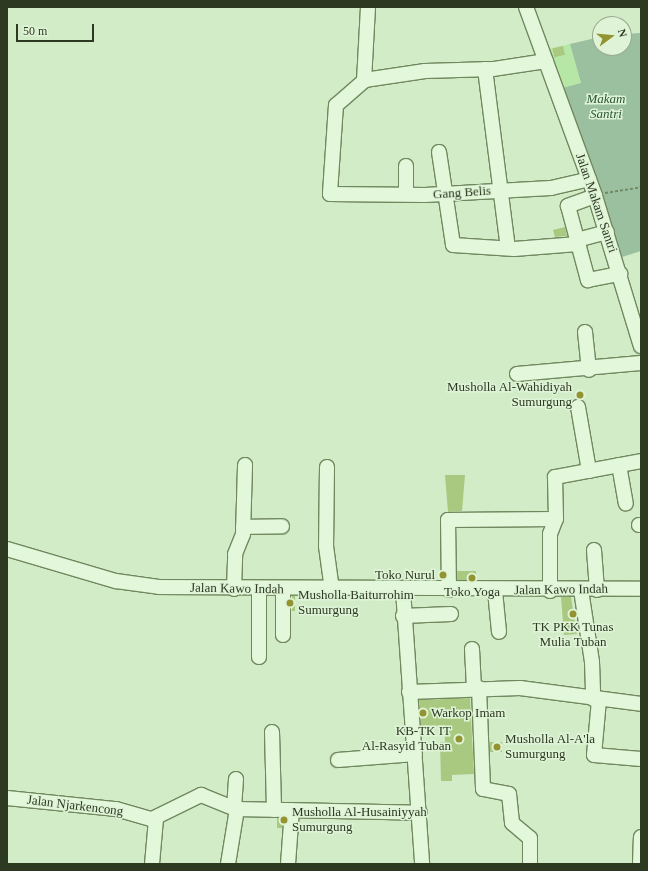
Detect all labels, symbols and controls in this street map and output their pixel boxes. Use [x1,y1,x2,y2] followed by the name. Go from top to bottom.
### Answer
[18,16,96,42] scale bar
[592,16,632,56] north arrow
[23,24,47,38] text: 50 m
[616,27,629,38] text: N
[587,92,625,123] park label: Makam Santri
[572,151,620,255] street label: Jalan Makam Santri
[432,183,492,203] street label: Gang Belis
[446,380,572,411] place label: Musholla Al-Wahidiyah Sumurgung
[575,390,585,400] marker: Musholla Al-Wahidiyah Sumurgung
[375,567,435,583] place label: Toko Nurul
[438,570,448,580] marker: Toko Nurul
[467,573,477,583] marker: Toko Yoga
[190,580,284,598] street label: Jalan Kawo Indah
[514,581,608,599] street label: Jalan Kawo Indah
[444,584,500,600] place label: Toko Yoga
[298,588,414,619] place label: Musholla Baiturrohim Sumurgung
[285,598,295,608] marker: Musholla Baiturrohim Sumurgung
[568,609,578,619] marker: TK PKK Tunas Mulia Tuban
[532,620,614,651] place label: TK PKK Tunas Mulia Tuban
[431,705,505,721] place label: Warkop Imam
[418,708,428,718] marker: Warkop Imam
[362,724,451,755] place label: KB-TK IT Al-Rasyid Tuban
[505,732,596,763] place label: Musholla Al-A'la Sumurgung
[454,734,464,744] marker: KB-TK IT Al-Rasyid Tuban
[492,742,502,752] marker: Musholla Al-A'la Sumurgung
[26,792,124,820] street label: Jalan Njarkencong
[292,805,427,836] place label: Musholla Al-Husainiyyah Sumurgung
[279,815,289,825] marker: Musholla Al-Husainiyyah Sumurgung

